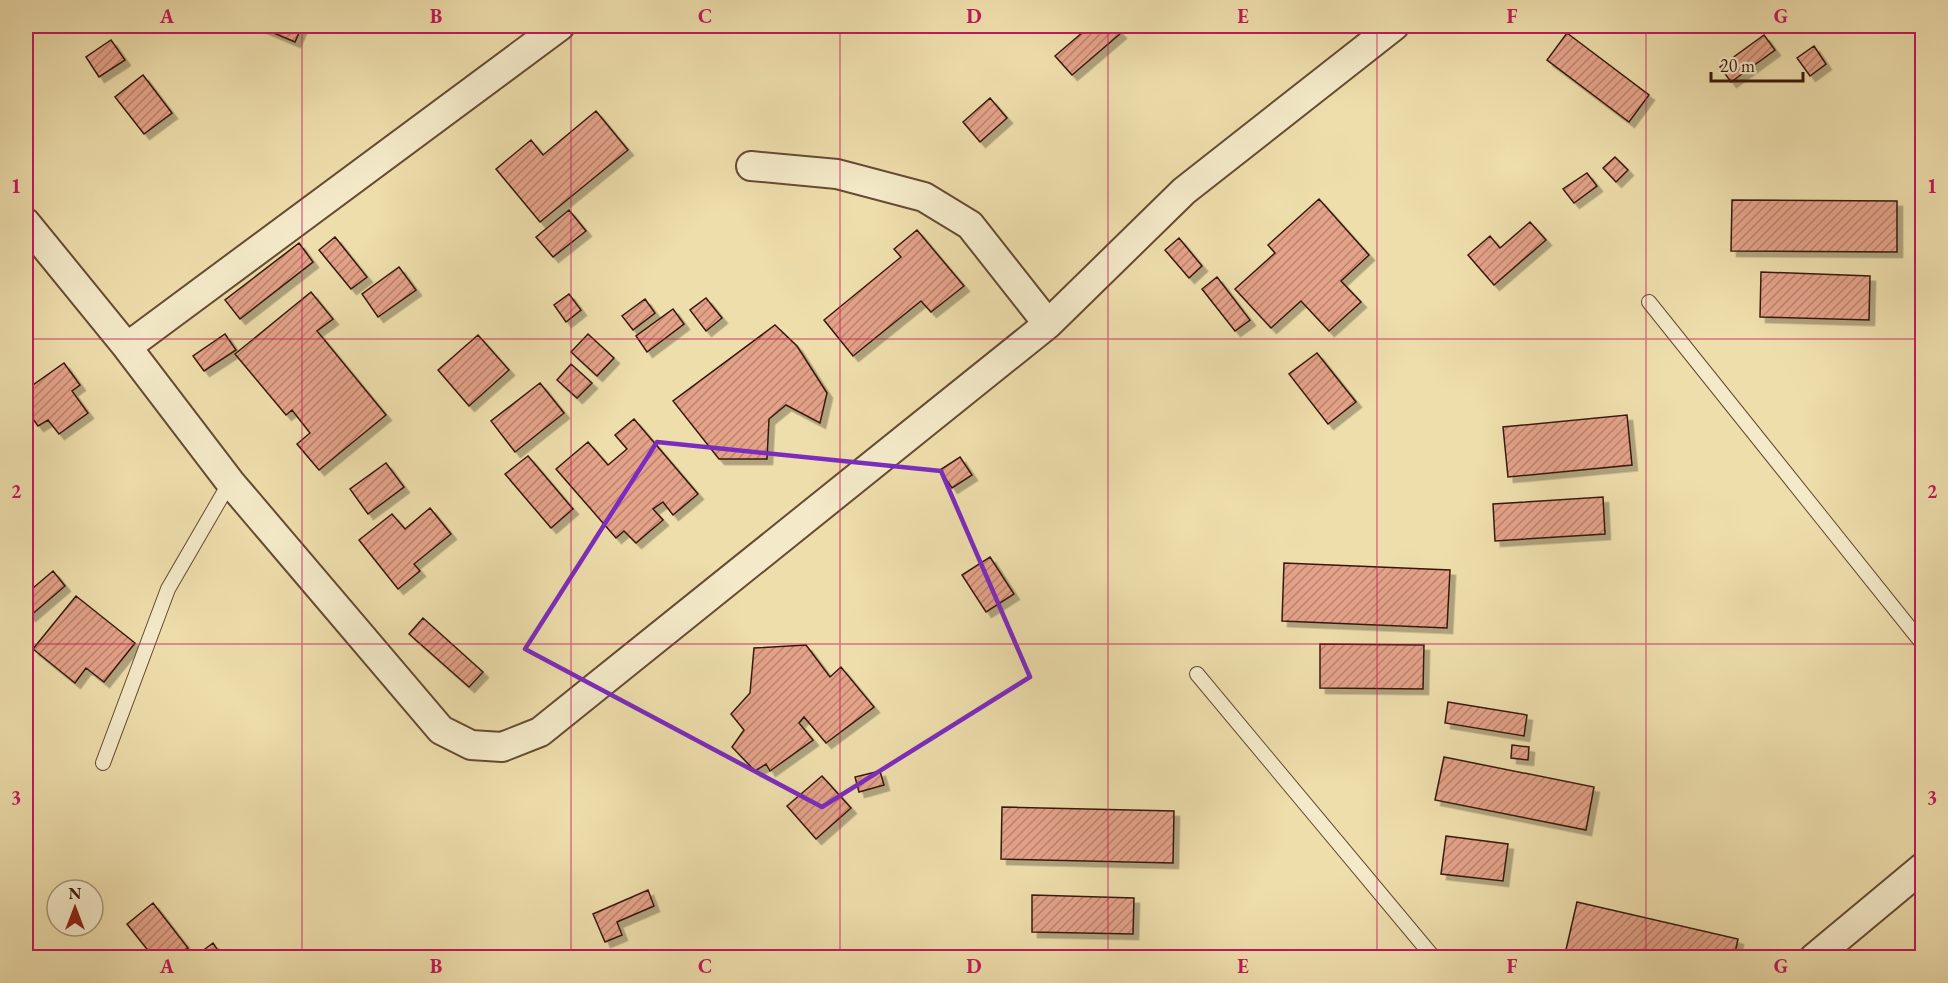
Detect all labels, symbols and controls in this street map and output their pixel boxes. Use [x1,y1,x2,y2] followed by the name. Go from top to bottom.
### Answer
[159,3,175,29] text: A
[430,3,442,29] text: B
[698,3,712,29] text: C
[966,3,982,29] text: D
[1237,3,1249,29] text: E
[1507,3,1518,29] text: F
[1774,3,1788,29] text: G
[1711,45,1802,83] scale bar
[1720,54,1755,77] text: 20 m
[11,173,21,199] text: 1
[1927,173,1937,199] text: 1
[11,478,22,504] text: 2
[1927,478,1938,504] text: 2
[11,784,21,810] text: 3
[1927,784,1937,810] text: 3
[45,878,105,938] north arrow
[69,883,82,904] text: N
[159,953,175,979] text: A
[430,953,442,979] text: B
[698,953,712,979] text: C
[966,953,982,979] text: D
[1237,953,1249,979] text: E
[1507,953,1518,979] text: F
[1774,953,1788,979] text: G

